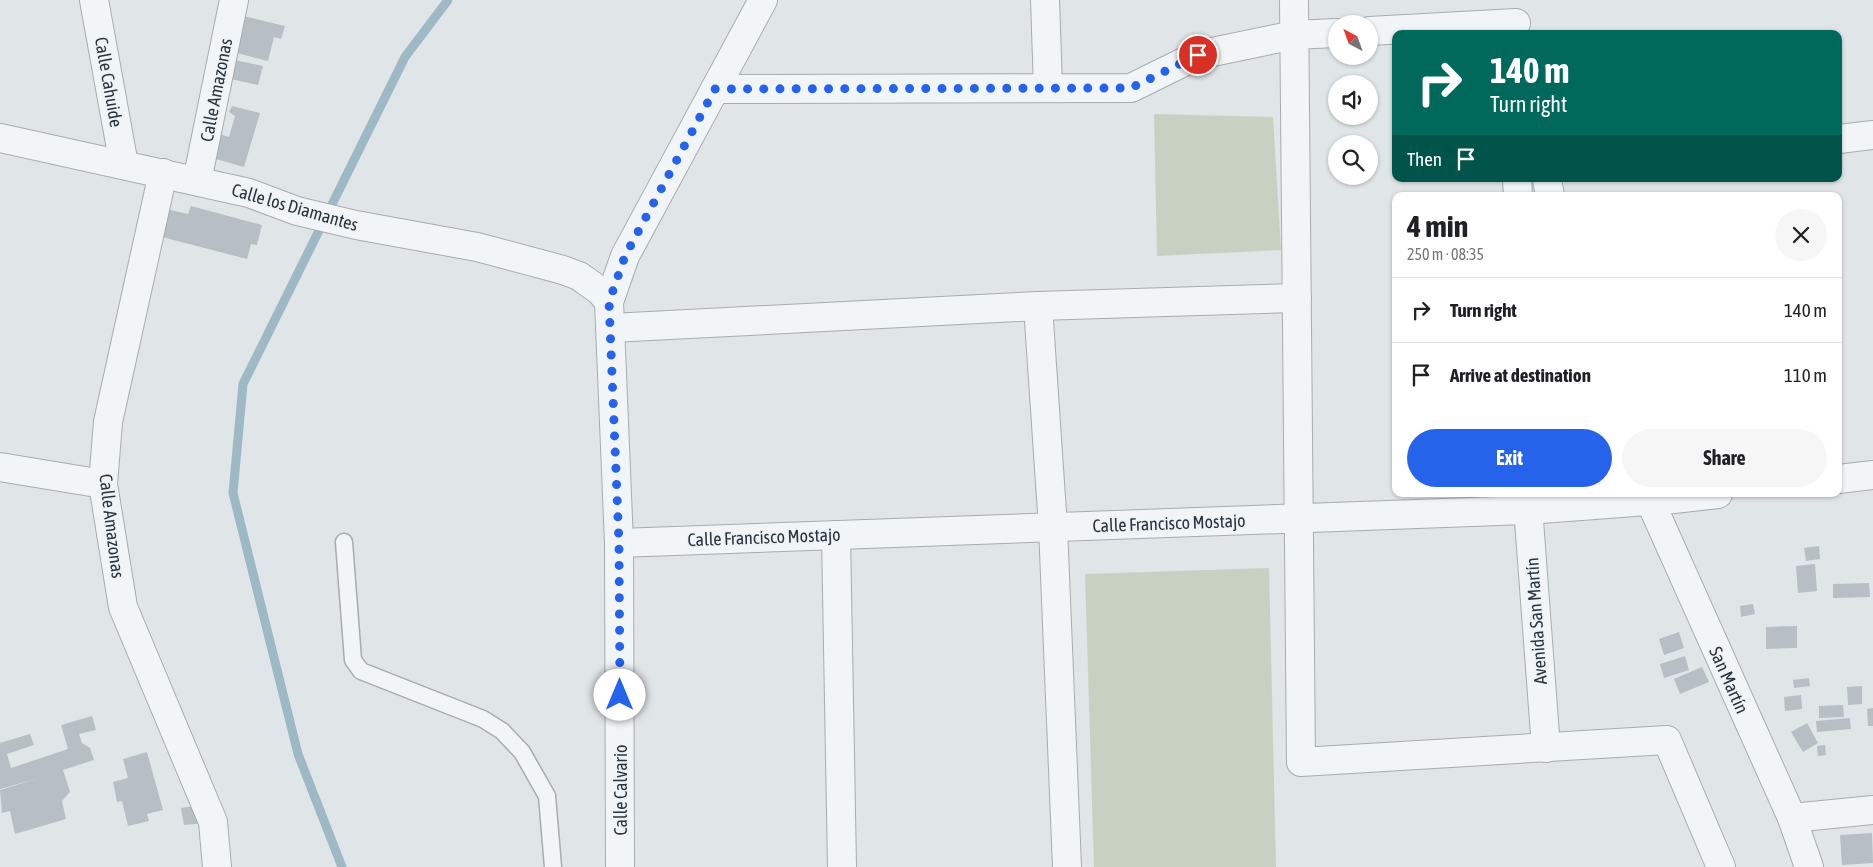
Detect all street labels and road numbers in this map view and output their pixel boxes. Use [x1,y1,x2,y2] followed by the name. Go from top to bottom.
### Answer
[91,35,127,129] street label: Calle Cahuide
[196,37,236,143] street label: Calle Amazonas
[229,179,361,235] street label: Calle los Diamantes
[95,473,129,579] street label: Calle Amazonas
[1092,510,1246,536] street label: Calle Francisco Mostajo
[687,524,841,550] street label: Calle Francisco Mostajo
[1521,557,1551,685] street label: Avenida San Martín
[1705,643,1753,717] street label: San Martín
[610,744,631,836] street label: Calle Calvario

